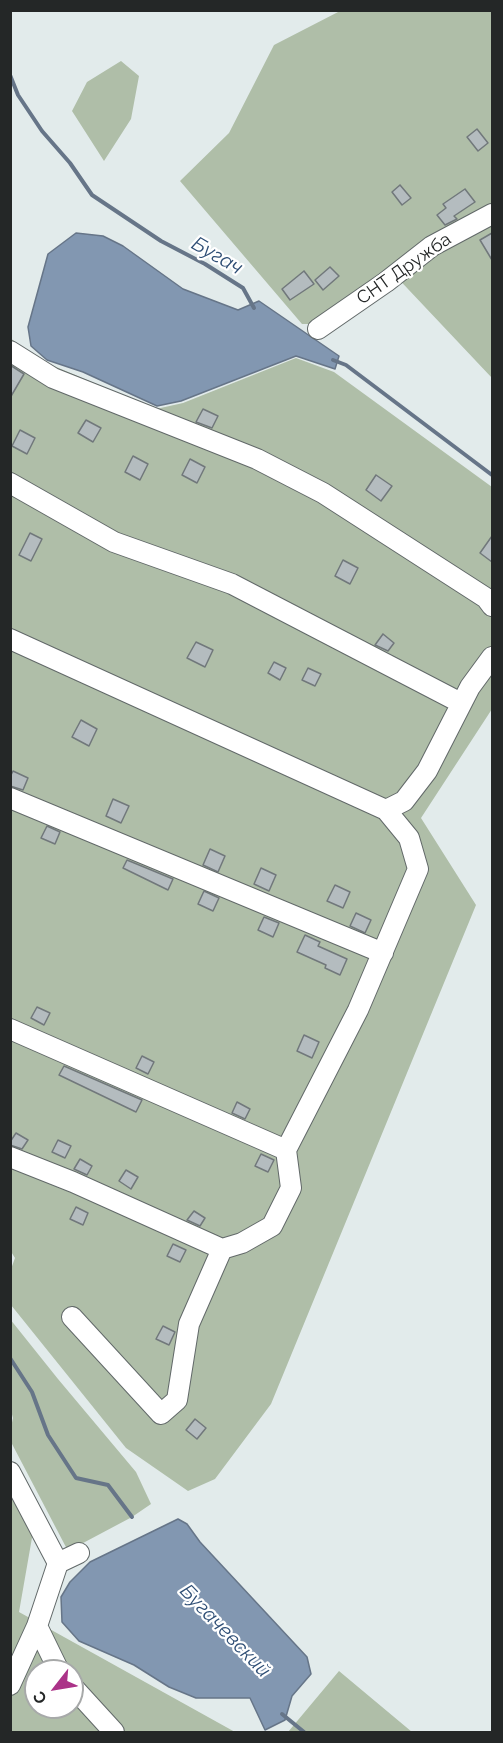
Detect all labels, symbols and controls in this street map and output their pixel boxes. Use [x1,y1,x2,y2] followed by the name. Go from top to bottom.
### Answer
[353,229,455,309] street label: СНТ Дружба
[187,232,247,280] water label: Бугач
[175,1579,275,1683] water label: Бугачевский
[24,1659,84,1719] north arrow
[29,1688,51,1707] text: С

